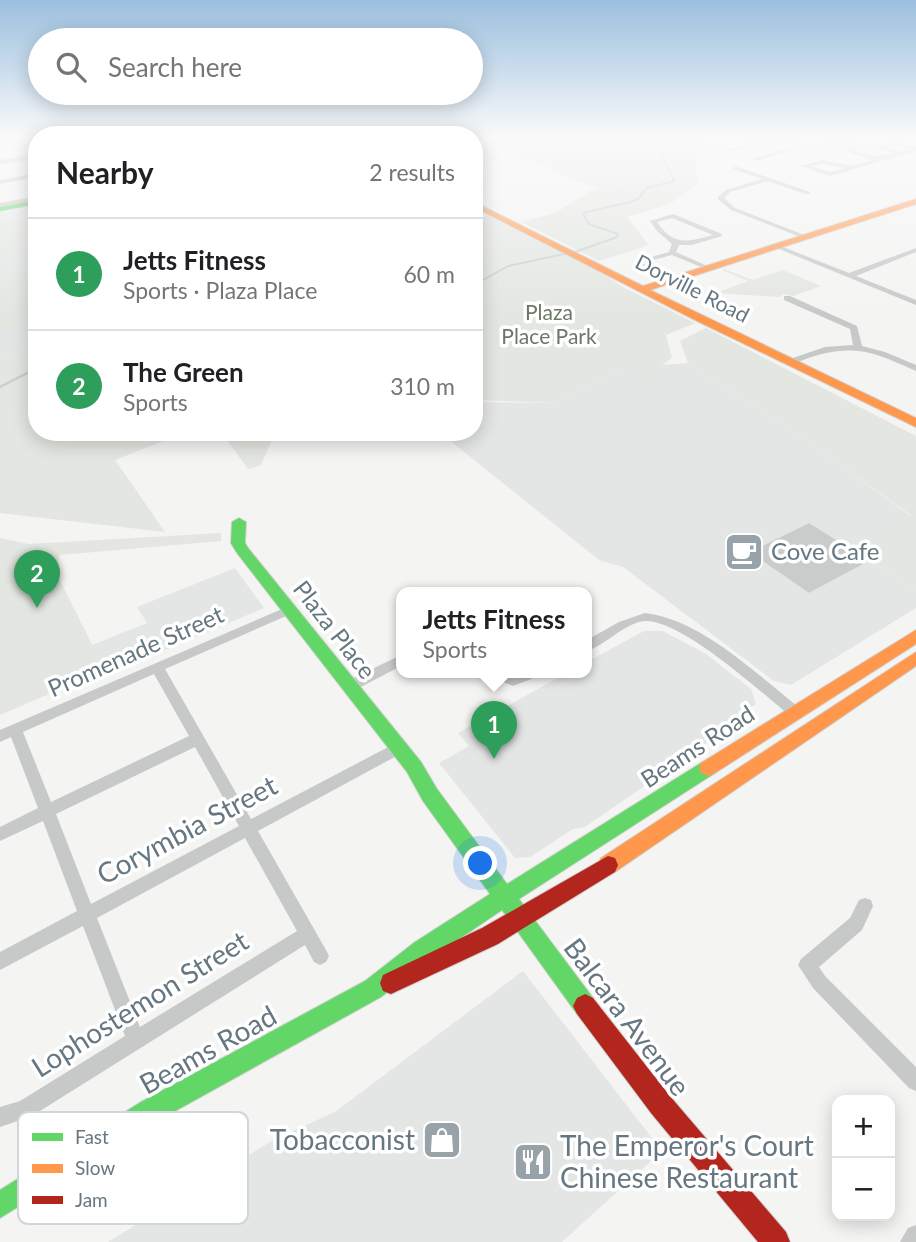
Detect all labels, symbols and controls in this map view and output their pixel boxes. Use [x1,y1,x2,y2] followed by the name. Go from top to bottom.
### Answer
[28,28,483,105] search box
[52,48,90,86] icon: search
[108,51,242,83] text: Search here
[56,154,154,190] text: Nearby
[369,158,455,186] text: 2 results
[123,244,266,276] text: Jetts Fitness
[632,248,754,327] street label: Dorville Road
[72,260,86,288] text: 1
[404,260,455,288] text: 60 m
[123,276,317,304] text: Sports · Plaza Place
[501,299,597,348] park label: Plaza Place Park
[123,356,244,388] text: The Green
[72,372,86,400] text: 2
[390,372,455,400] text: 310 m
[123,388,188,416] text: Sports
[723,531,765,573] cafe icon: Cove Cafe
[771,536,879,565] place label: Cove Cafe
[14,550,60,608] pin: 2
[288,574,383,684] street label: Plaza Place
[396,587,592,678] popup
[43,599,228,702] street label: Promenade Street
[423,603,565,635] text: Jetts Fitness
[423,635,487,663] text: Sports
[635,698,759,793] street label: Beams Road
[471,701,517,759] pin: 1
[91,767,282,891] street label: Corymbia Street
[463,846,497,880] your location
[25,923,254,1083] street label: Lophostemon Street
[558,931,698,1102] street label: Balcara Avenue
[133,998,282,1101] street label: Beams Road
[832,1095,895,1221] map controls
[832,1095,895,1158] button: +
[18,1112,248,1224] legend
[421,1119,463,1161] shop icon: Tobacconist
[270,1122,415,1156] place label: Tobacconist
[75,1125,109,1148] text: Fast
[560,1128,814,1194] place label: The Emperor's Court Chinese Restaurant
[512,1141,554,1183] restaurant icon: The Emperor's Court Chinese Restaurant
[75,1156,115,1179] text: Slow
[832,1158,895,1221] button: −
[75,1188,108,1211] text: Jam

